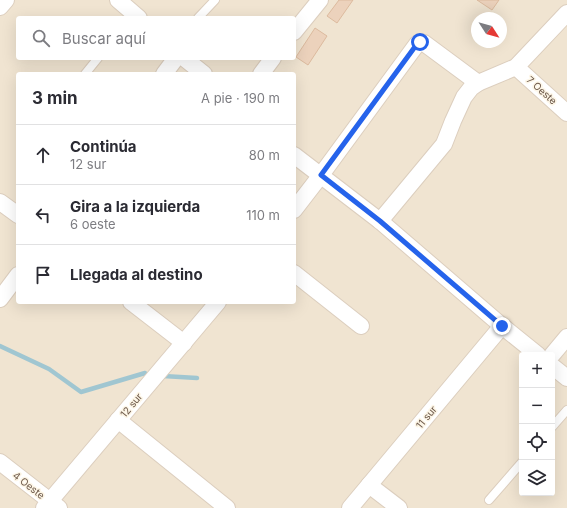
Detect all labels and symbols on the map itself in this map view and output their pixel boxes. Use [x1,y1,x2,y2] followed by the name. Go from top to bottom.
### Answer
[471,12,507,48] north arrow
[411,33,429,51] route start
[525,73,560,107] street label: 7 Oeste
[493,317,511,335] route end
[117,390,145,420] street label: 12 sur
[413,403,439,431] street label: 11 sur
[11,469,47,501] street label: 4 Oeste

